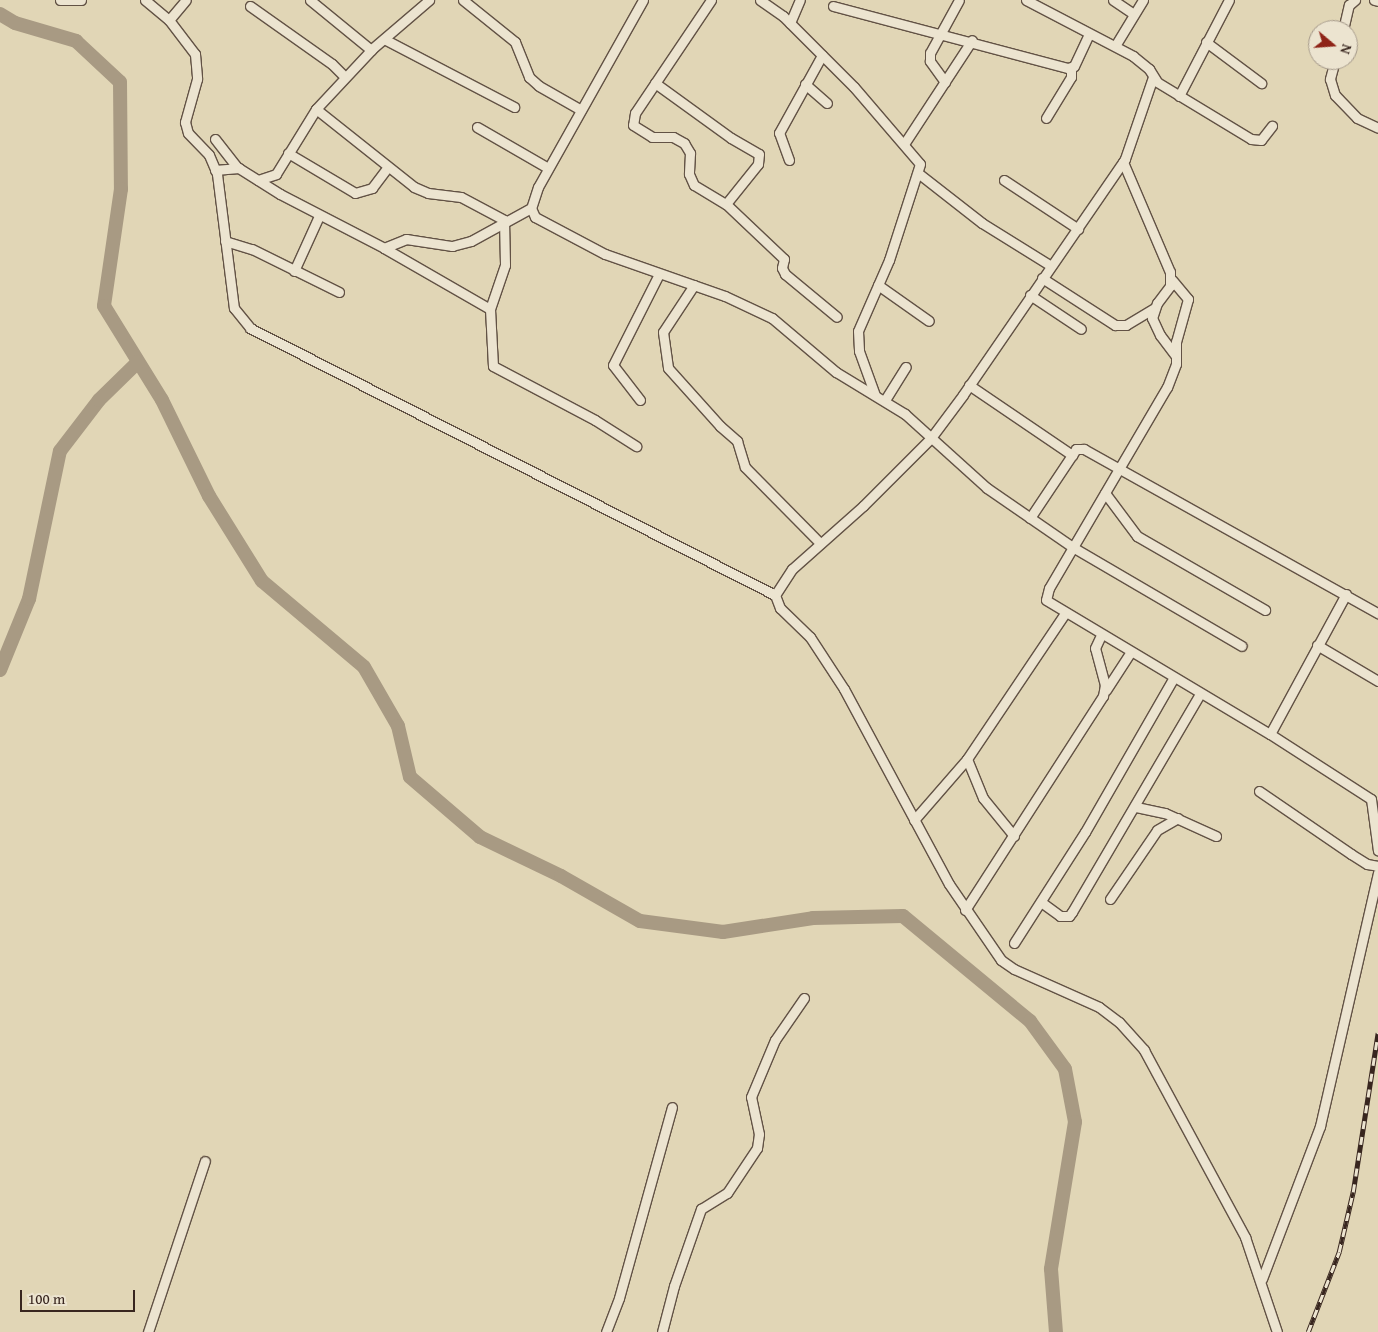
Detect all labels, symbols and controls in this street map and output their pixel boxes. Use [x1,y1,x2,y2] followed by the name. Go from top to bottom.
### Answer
[1308,20,1358,70] north arrow
[1335,42,1357,57] text: N
[22,1280,138,1312] scale bar
[28,1288,65,1309] text: 100 m

